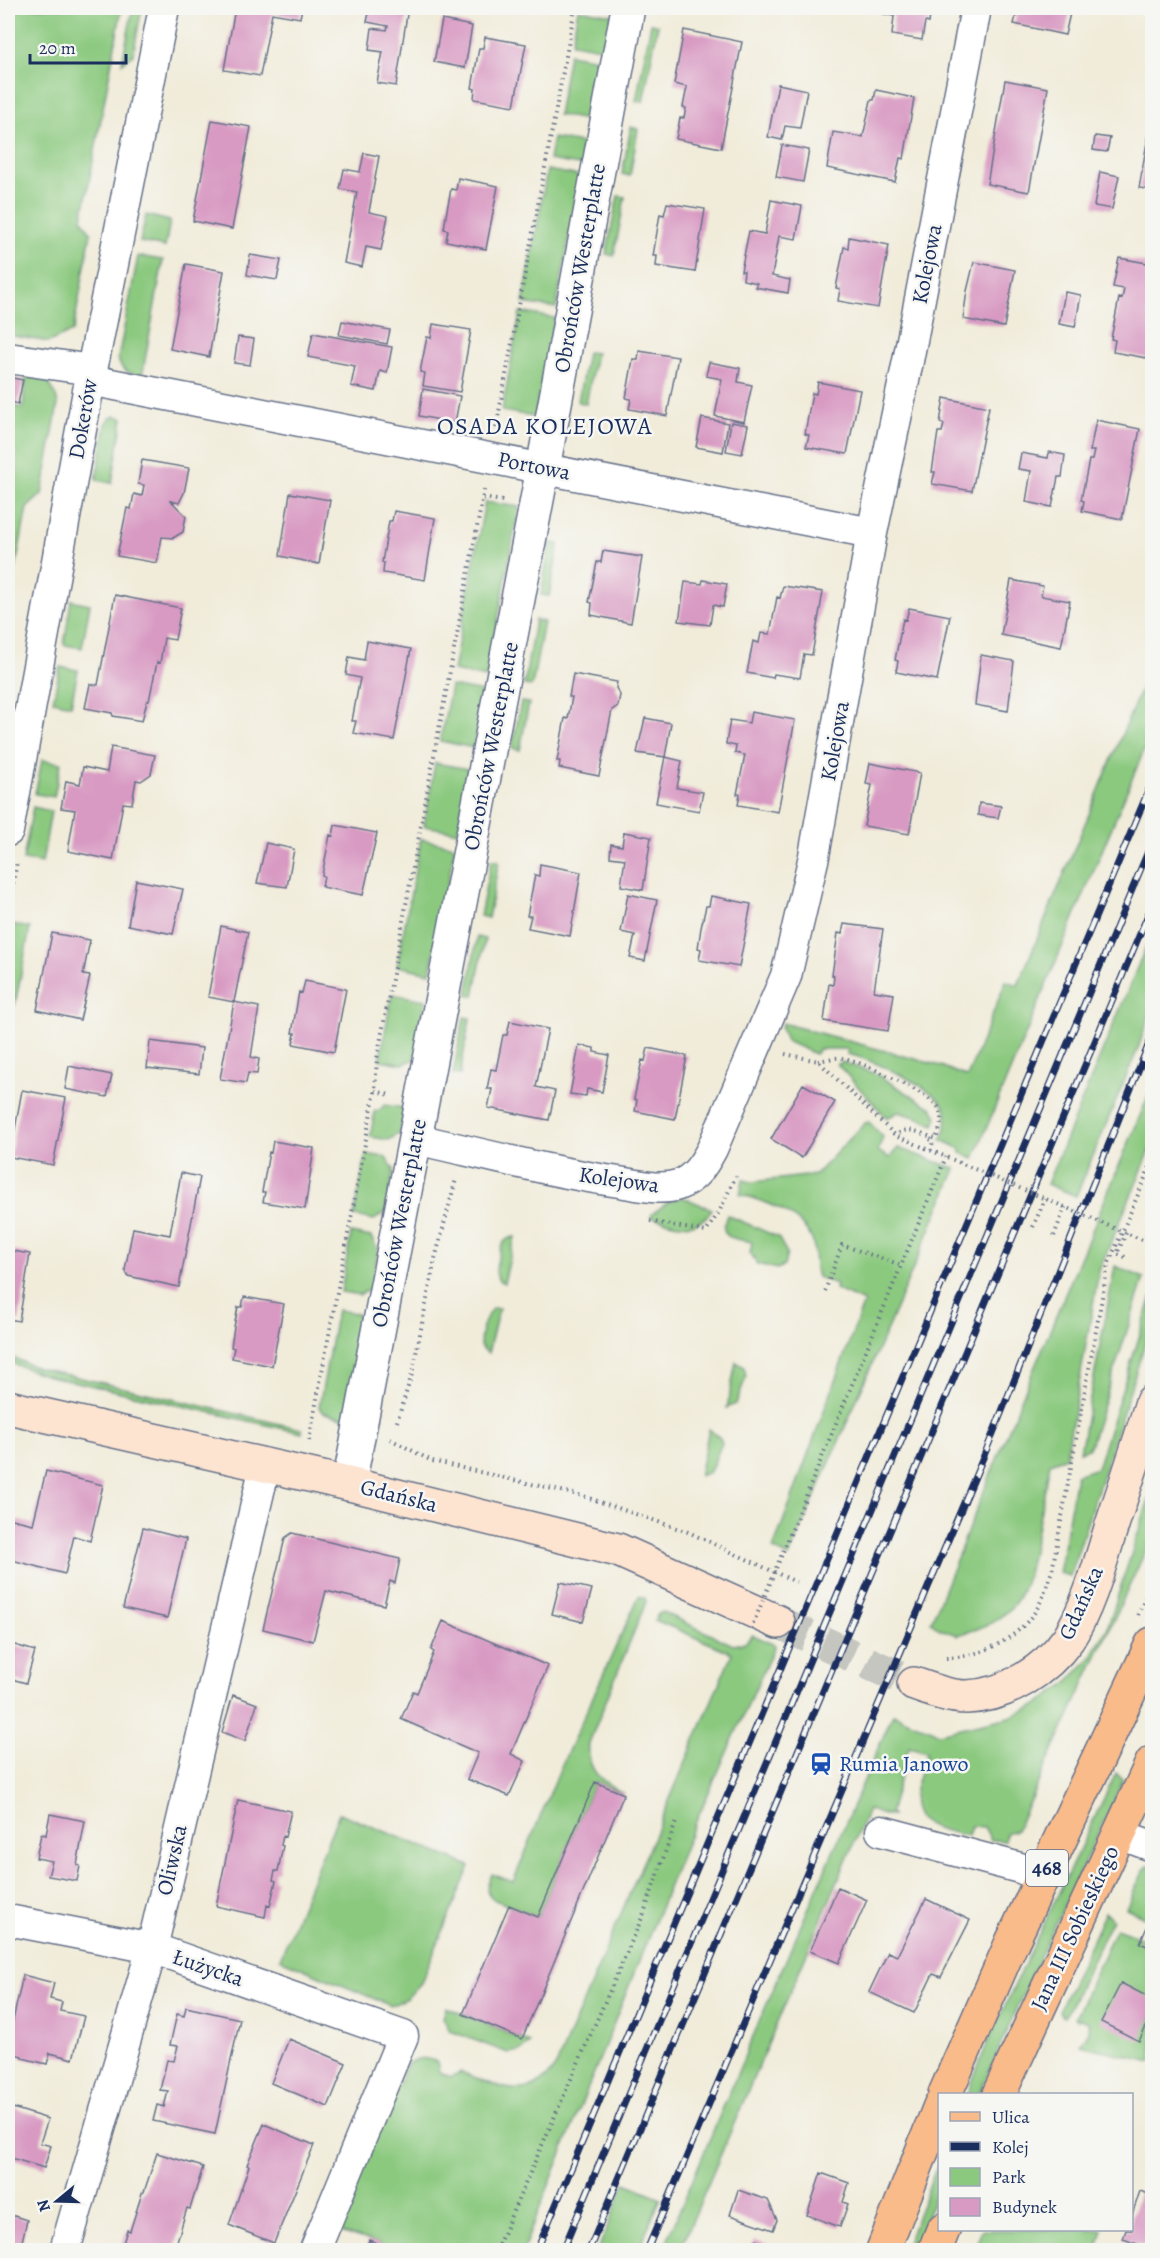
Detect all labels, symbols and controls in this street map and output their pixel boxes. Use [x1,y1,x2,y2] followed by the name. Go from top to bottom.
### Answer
[30,27,126,65] scale bar
[39,36,76,60] text: 20 m
[547,161,613,375] street label: Obrońców Westerplatte
[905,221,950,307] street label: Kolejowa
[61,376,105,462] street label: Dokerów
[437,410,653,442] district label: OSADA KOLEJOWA
[495,444,574,488] street label: Portowa
[456,639,526,853] street label: Obrońców Westerplatte
[813,698,857,783] street label: Kolejowa
[364,1116,434,1330] street label: Obrońców Westerplatte
[577,1160,662,1201] street label: Kolejowa
[357,1472,441,1520] street label: Gdańska
[1051,1560,1111,1645] street label: Gdańska
[839,1749,968,1779] place label: Rumia Janowo
[808,1751,834,1777] station icon: Rumia Janowo
[149,1821,195,1898] street label: Oliwska
[1024,1841,1126,2015] street label: Jana III Sobieskiego
[1026,1850,1068,1886] road number: 468
[168,1942,248,1994] street label: Łużycka
[938,2093,1133,2231] legend
[992,2105,1030,2129] text: Ulica
[992,2135,1029,2159] text: Kolej
[992,2165,1026,2189] text: Park
[27,2171,87,2231] north arrow
[992,2195,1057,2219] text: Budynek
[31,2196,56,2215] text: N

